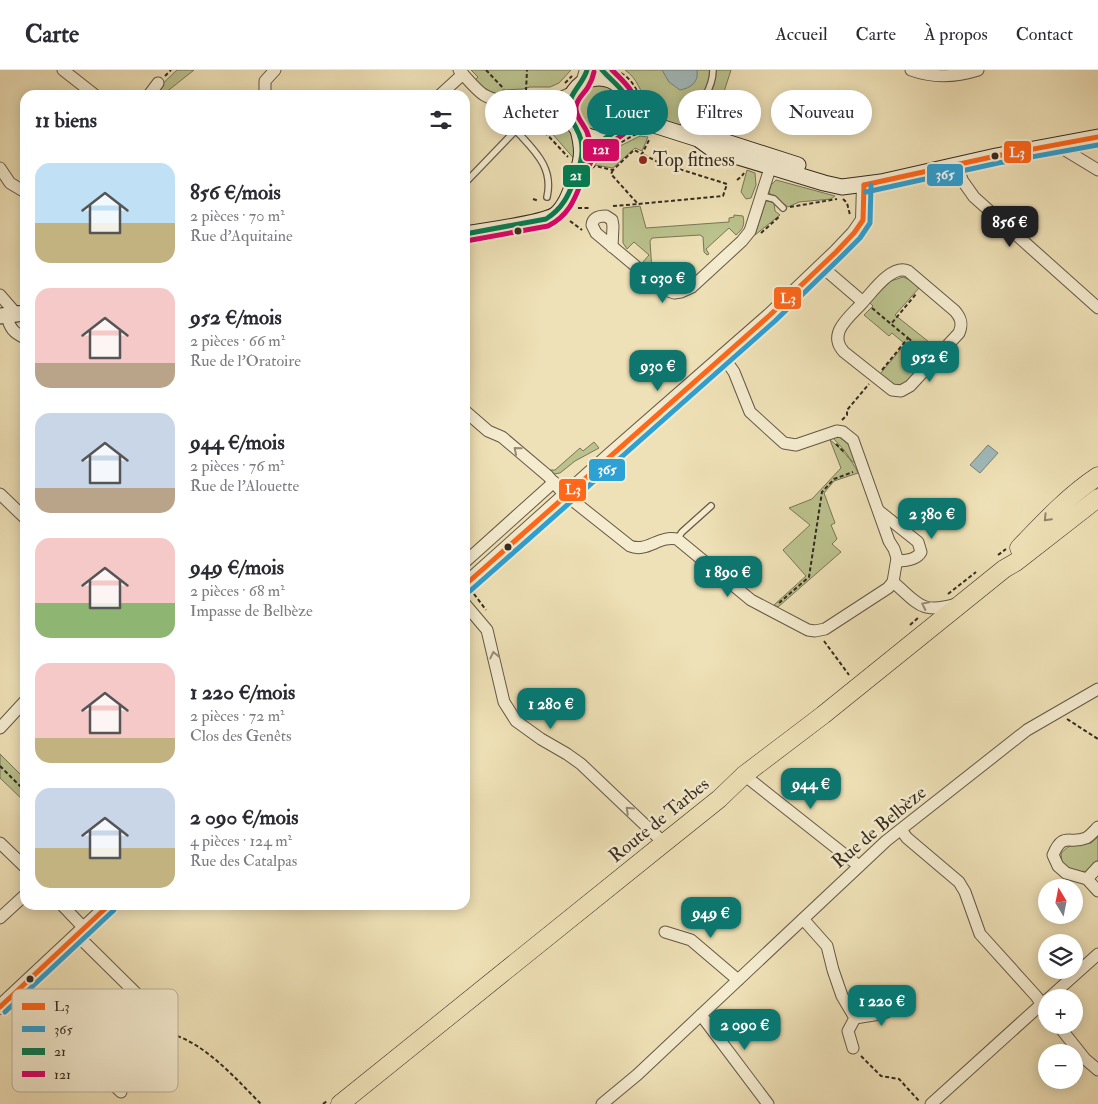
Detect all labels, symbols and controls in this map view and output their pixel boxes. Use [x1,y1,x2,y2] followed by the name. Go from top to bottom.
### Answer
[25,19,79,50] text: Carte
[775,23,828,46] text: Accueil
[856,23,896,46] text: Carte
[924,23,988,46] text: À propos
[1016,23,1073,46] text: Contact
[485,90,577,135] chip: Acheter
[587,90,668,135] chip: Louer
[678,90,761,135] chip: Filtres
[771,90,872,135] chip: Nouveau
[427,106,455,134] icon: filters
[35,107,97,134] text: 11 biens
[582,138,620,162] line badge: 121
[1003,140,1032,164] line badge: L3
[592,141,610,158] text: 121
[1009,144,1025,161] text: L3
[653,148,735,173] place label: Top fitness
[990,151,1000,161] unlabelled marker
[637,154,649,166] marker: Top fitness
[926,163,964,187] line badge: 365
[562,164,591,188] line badge: 21
[936,166,955,183] text: 365
[570,167,582,184] text: 21
[190,179,281,206] text: 856 €/mois
[75,183,135,243] icon: home
[190,206,285,226] text: 2 pièces · 70 m²
[975,206,1045,248] pin: 856 €
[992,212,1028,232] text: 856 €
[190,226,293,246] text: Rue d'Aquitaine
[513,226,523,236] unlabelled marker
[617,262,709,304] pin: 1 030 €
[641,268,685,288] text: 1 030 €
[773,286,802,310] line badge: L3
[780,290,796,307] text: L3
[190,304,282,331] text: 952 €/mois
[75,308,135,368] icon: home
[190,331,285,351] text: 2 pièces · 66 m²
[895,340,965,383] pin: 952 €
[912,347,948,367] text: 952 €
[623,350,693,392] pin: 930 €
[190,351,301,371] text: Rue de l'Oratoire
[640,356,676,376] text: 930 €
[190,429,285,456] text: 944 €/mois
[75,433,135,493] icon: home
[514,447,523,456] one-way arrow
[190,456,285,476] text: 2 pièces · 76 m²
[588,458,626,482] line badge: 365
[598,461,617,478] text: 365
[190,476,299,496] text: Rue de l'Alouette
[558,478,587,502] line badge: L3
[565,481,581,498] text: L3
[886,498,978,540] pin: 2 380 €
[909,504,955,524] text: 2 380 €
[1044,513,1053,522] one-way arrow
[503,542,513,552] unlabelled marker
[190,554,284,581] text: 949 €/mois
[682,556,774,598] pin: 1 890 €
[75,558,135,618] icon: home
[705,562,751,582] text: 1 890 €
[190,581,285,601] text: 2 pièces · 68 m²
[190,601,313,621] text: Impasse de Belbèze
[921,602,930,612] one-way arrow
[489,650,499,659] one-way arrow
[190,679,295,706] text: 1 220 €/mois
[75,683,135,743] icon: home
[505,688,597,730] pin: 1 280 €
[528,694,574,714] text: 1 280 €
[190,706,285,726] text: 2 pièces · 72 m²
[190,726,291,746] text: Clos des Genêts
[776,768,846,810] pin: 944 €
[604,772,714,868] street label: Route de Tarbes
[792,774,830,794] text: 944 €
[827,780,931,873] street label: Rue de Belbèze
[190,804,299,831] text: 2 090 €/mois
[625,807,634,816] one-way arrow
[75,808,135,868] icon: home
[190,831,292,851] text: 4 pièces · 124 m²
[190,851,297,871] text: Rue des Catalpas
[1038,879,1082,924] north arrow
[1038,879,1083,1089] map controls
[676,896,746,939] pin: 949 €
[692,903,730,923] text: 949 €
[1038,934,1083,979] button: layers
[25,974,35,984] unlabelled marker
[836,984,928,1027] pin: 1 220 €
[12,989,178,1092] legend
[1038,989,1083,1034] button: +
[859,991,905,1011] text: 1 220 €
[54,998,70,1015] text: L3
[699,1008,791,1051] pin: 2 090 €
[721,1015,769,1035] text: 2 090 €
[54,1021,73,1038] text: 365
[54,1043,66,1060] text: 21
[1038,1044,1083,1089] button: −
[54,1066,71,1083] text: 121

